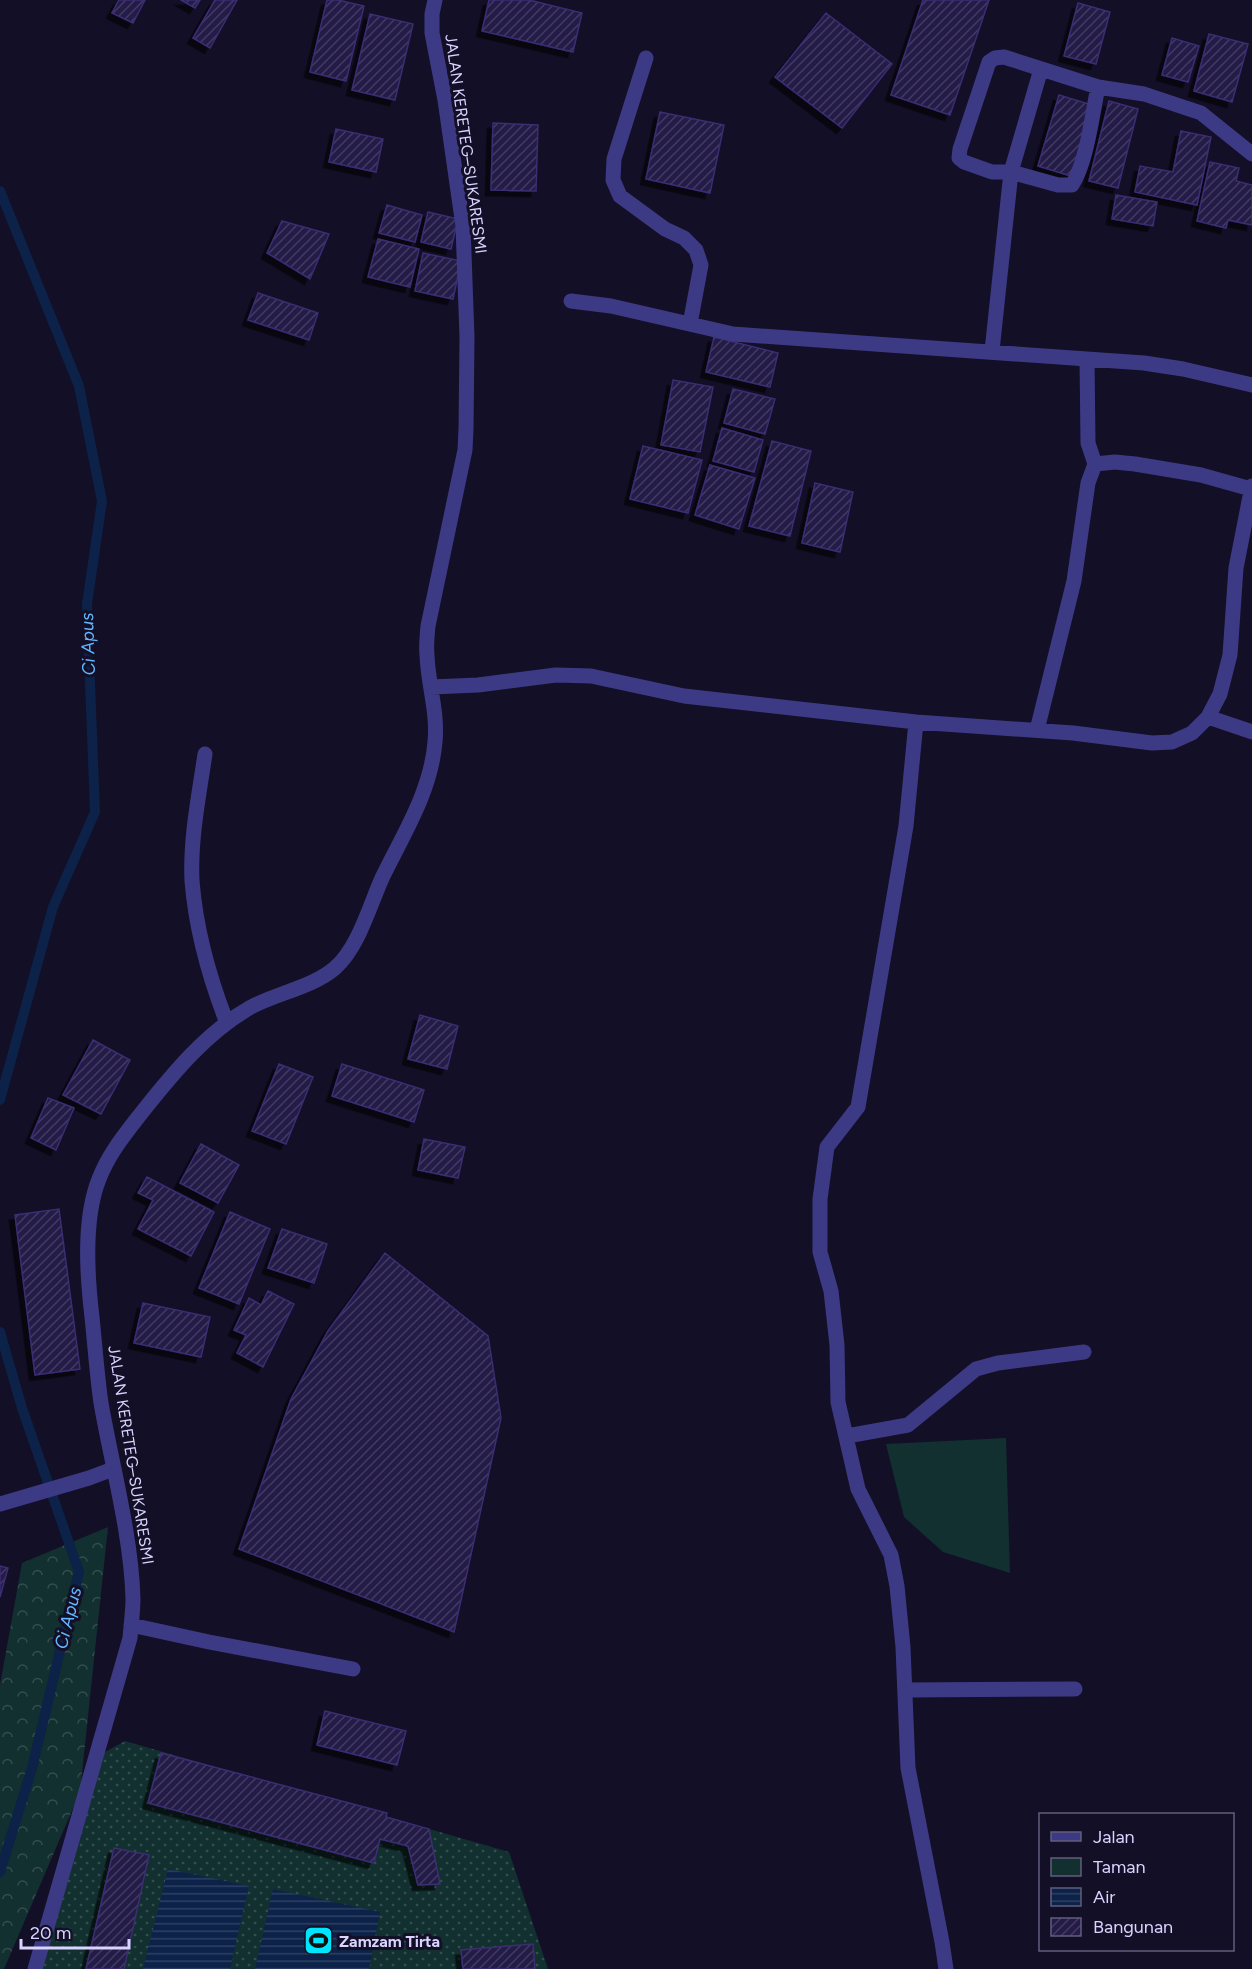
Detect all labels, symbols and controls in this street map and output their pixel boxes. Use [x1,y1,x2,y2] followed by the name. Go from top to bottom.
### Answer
[441,33,491,255] street label: JALAN KERETEG–SUKARESMI
[76,612,100,676] water label: Ci Apus
[104,1344,158,1566] street label: JALAN KERETEG–SUKARESMI
[50,1584,86,1651] water label: Ci Apus
[1039,1813,1234,1951] legend
[1093,1826,1135,1848] text: Jalan
[1093,1856,1146,1878] text: Taman
[1093,1886,1115,1908] text: Air
[21,1912,129,1950] scale bar
[1093,1916,1173,1938] text: Bangunan
[30,1922,71,1944] text: 20 m
[302,1925,334,1957] sports icon: Zamzam Tirta
[339,1932,440,1951] place label: Zamzam Tirta

